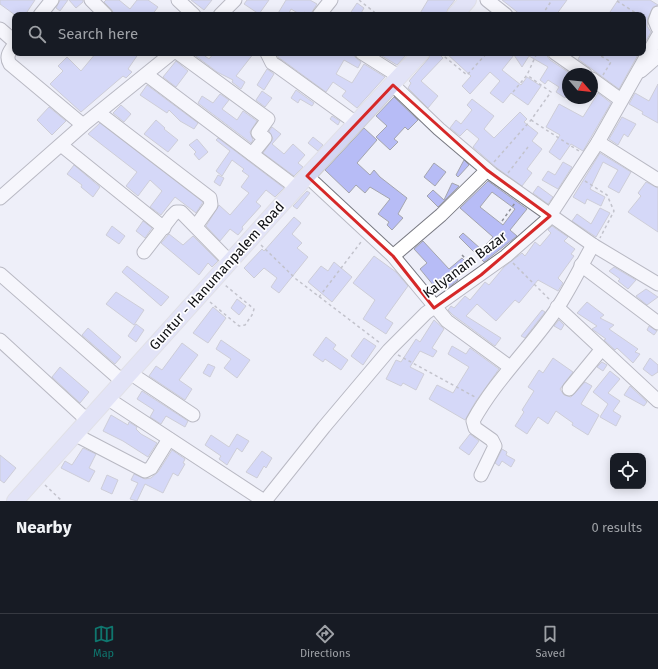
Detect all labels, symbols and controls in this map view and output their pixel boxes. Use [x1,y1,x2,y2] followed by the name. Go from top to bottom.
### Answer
[12,12,646,56] search box
[26,23,48,45] icon: search
[58,25,138,43] text: Search here
[562,68,598,104] north arrow
[146,198,288,354] street label: Guntur - Hanumanpalem Road
[420,228,511,302] street label: Kalyanam Bazar
[610,453,646,489] map controls
[610,453,646,489] button: locate
[16,517,71,538] text: Nearby
[591,520,642,535] text: 0 results
[93,623,115,660] tab: Map
[300,623,350,660] tab: Directions
[536,623,565,660] tab: Saved

